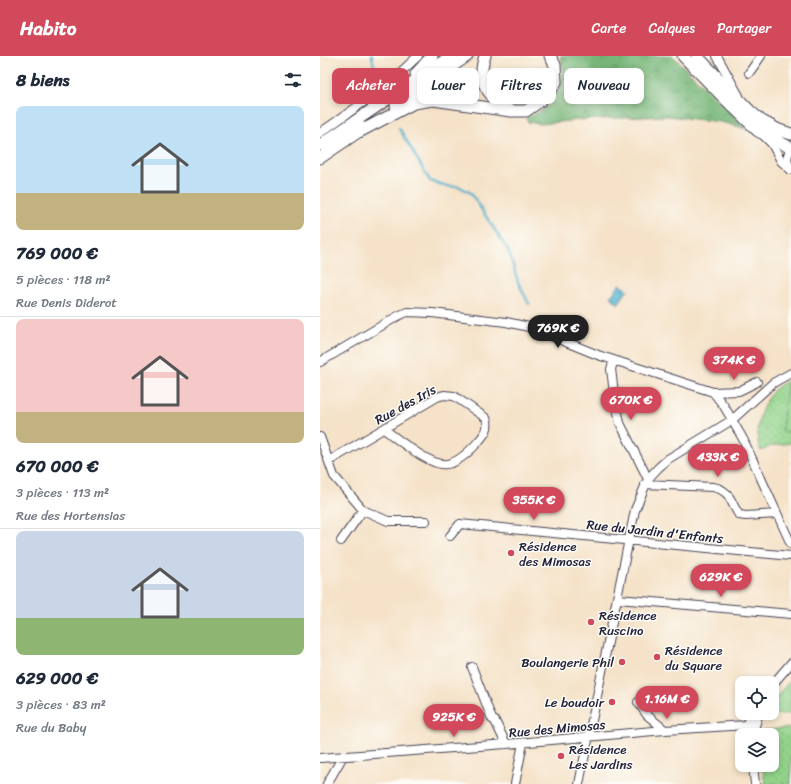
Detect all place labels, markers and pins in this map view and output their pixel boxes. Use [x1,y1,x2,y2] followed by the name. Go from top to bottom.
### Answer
[525,315,591,349] pin: 769K €
[701,347,767,381] pin: 374K €
[598,387,664,421] pin: 670K €
[685,444,751,478] pin: 433K €
[501,487,567,521] pin: 355K €
[519,535,591,573] place label: Résidence des Mimosas
[506,548,516,558] marker: Résidence des Mimosas
[688,564,754,598] pin: 629K €
[599,604,657,642] place label: Résidence Ruscino
[586,617,596,627] marker: Résidence Ruscino
[665,639,723,677] place label: Résidence du Square
[521,651,614,674] place label: Boulangerie Phil
[652,652,662,662] marker: Résidence du Square
[617,657,627,667] marker: Boulangerie Phil
[630,686,704,720] pin: 1.16M €
[545,691,605,714] place label: Le boudoir
[607,697,617,707] marker: Le boudoir
[421,704,487,738] pin: 925K €
[569,738,632,776] place label: Résidence Les Jardins
[556,751,566,761] marker: Résidence Les Jardins

